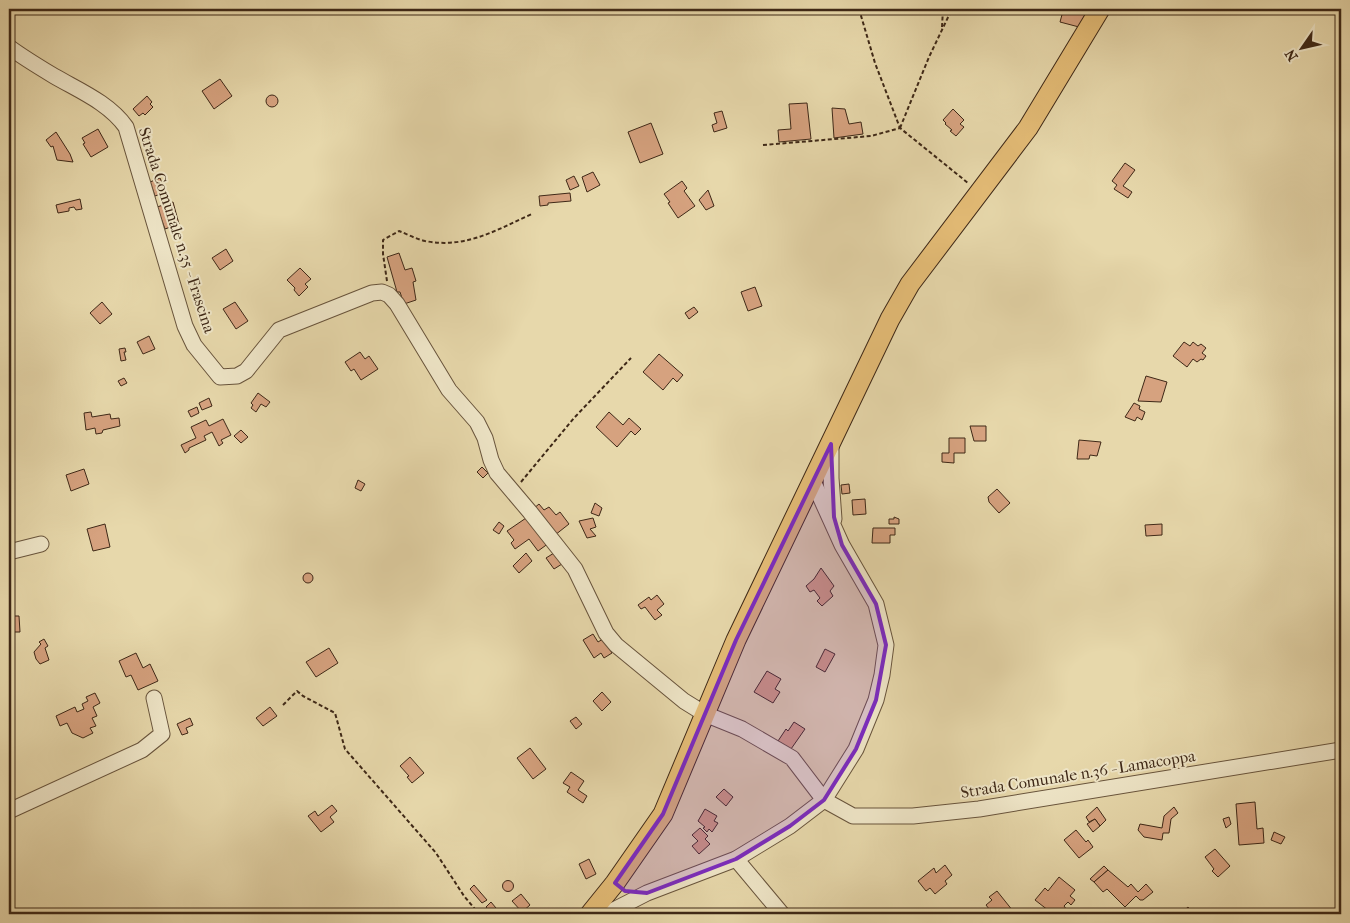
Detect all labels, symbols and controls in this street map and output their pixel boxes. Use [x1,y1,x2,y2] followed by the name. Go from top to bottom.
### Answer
[1278,22,1328,72] north arrow
[1281,46,1302,64] text: N
[135,125,219,336] street label: Strada Comunale n.35 - Frascina
[959,746,1197,802] street label: Strada Comunale n.36 - Lamacoppa

